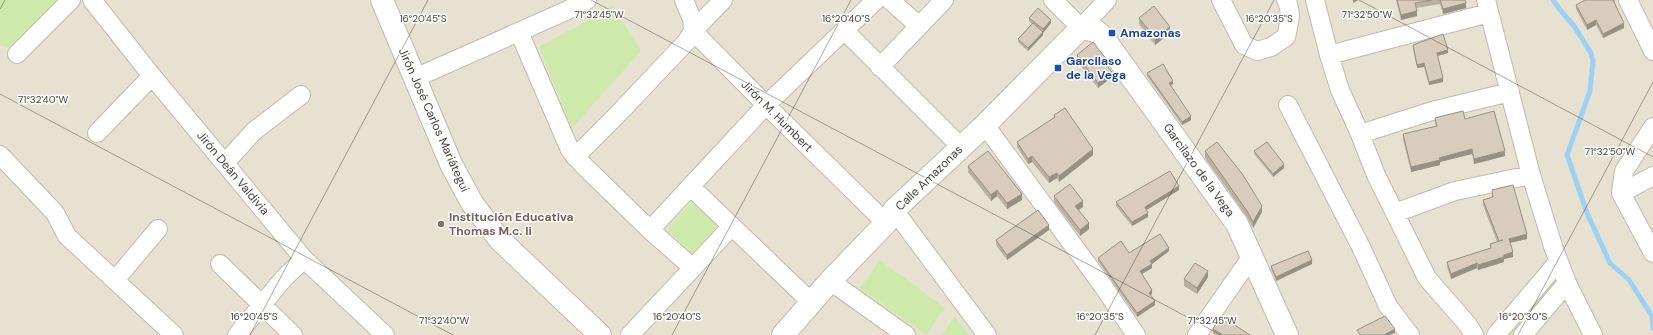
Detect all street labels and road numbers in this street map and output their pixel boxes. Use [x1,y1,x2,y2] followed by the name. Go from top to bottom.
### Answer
[395,45,473,195] street label: Jirón José Carlos Mariátegui
[738,77,817,156] street label: Jirón M. Humbert
[1160,120,1238,220] street label: Garcilazo de la Vega
[193,128,273,218] street label: Jirón Deán Valdivia
[892,142,966,214] street label: Calle Amazonas

